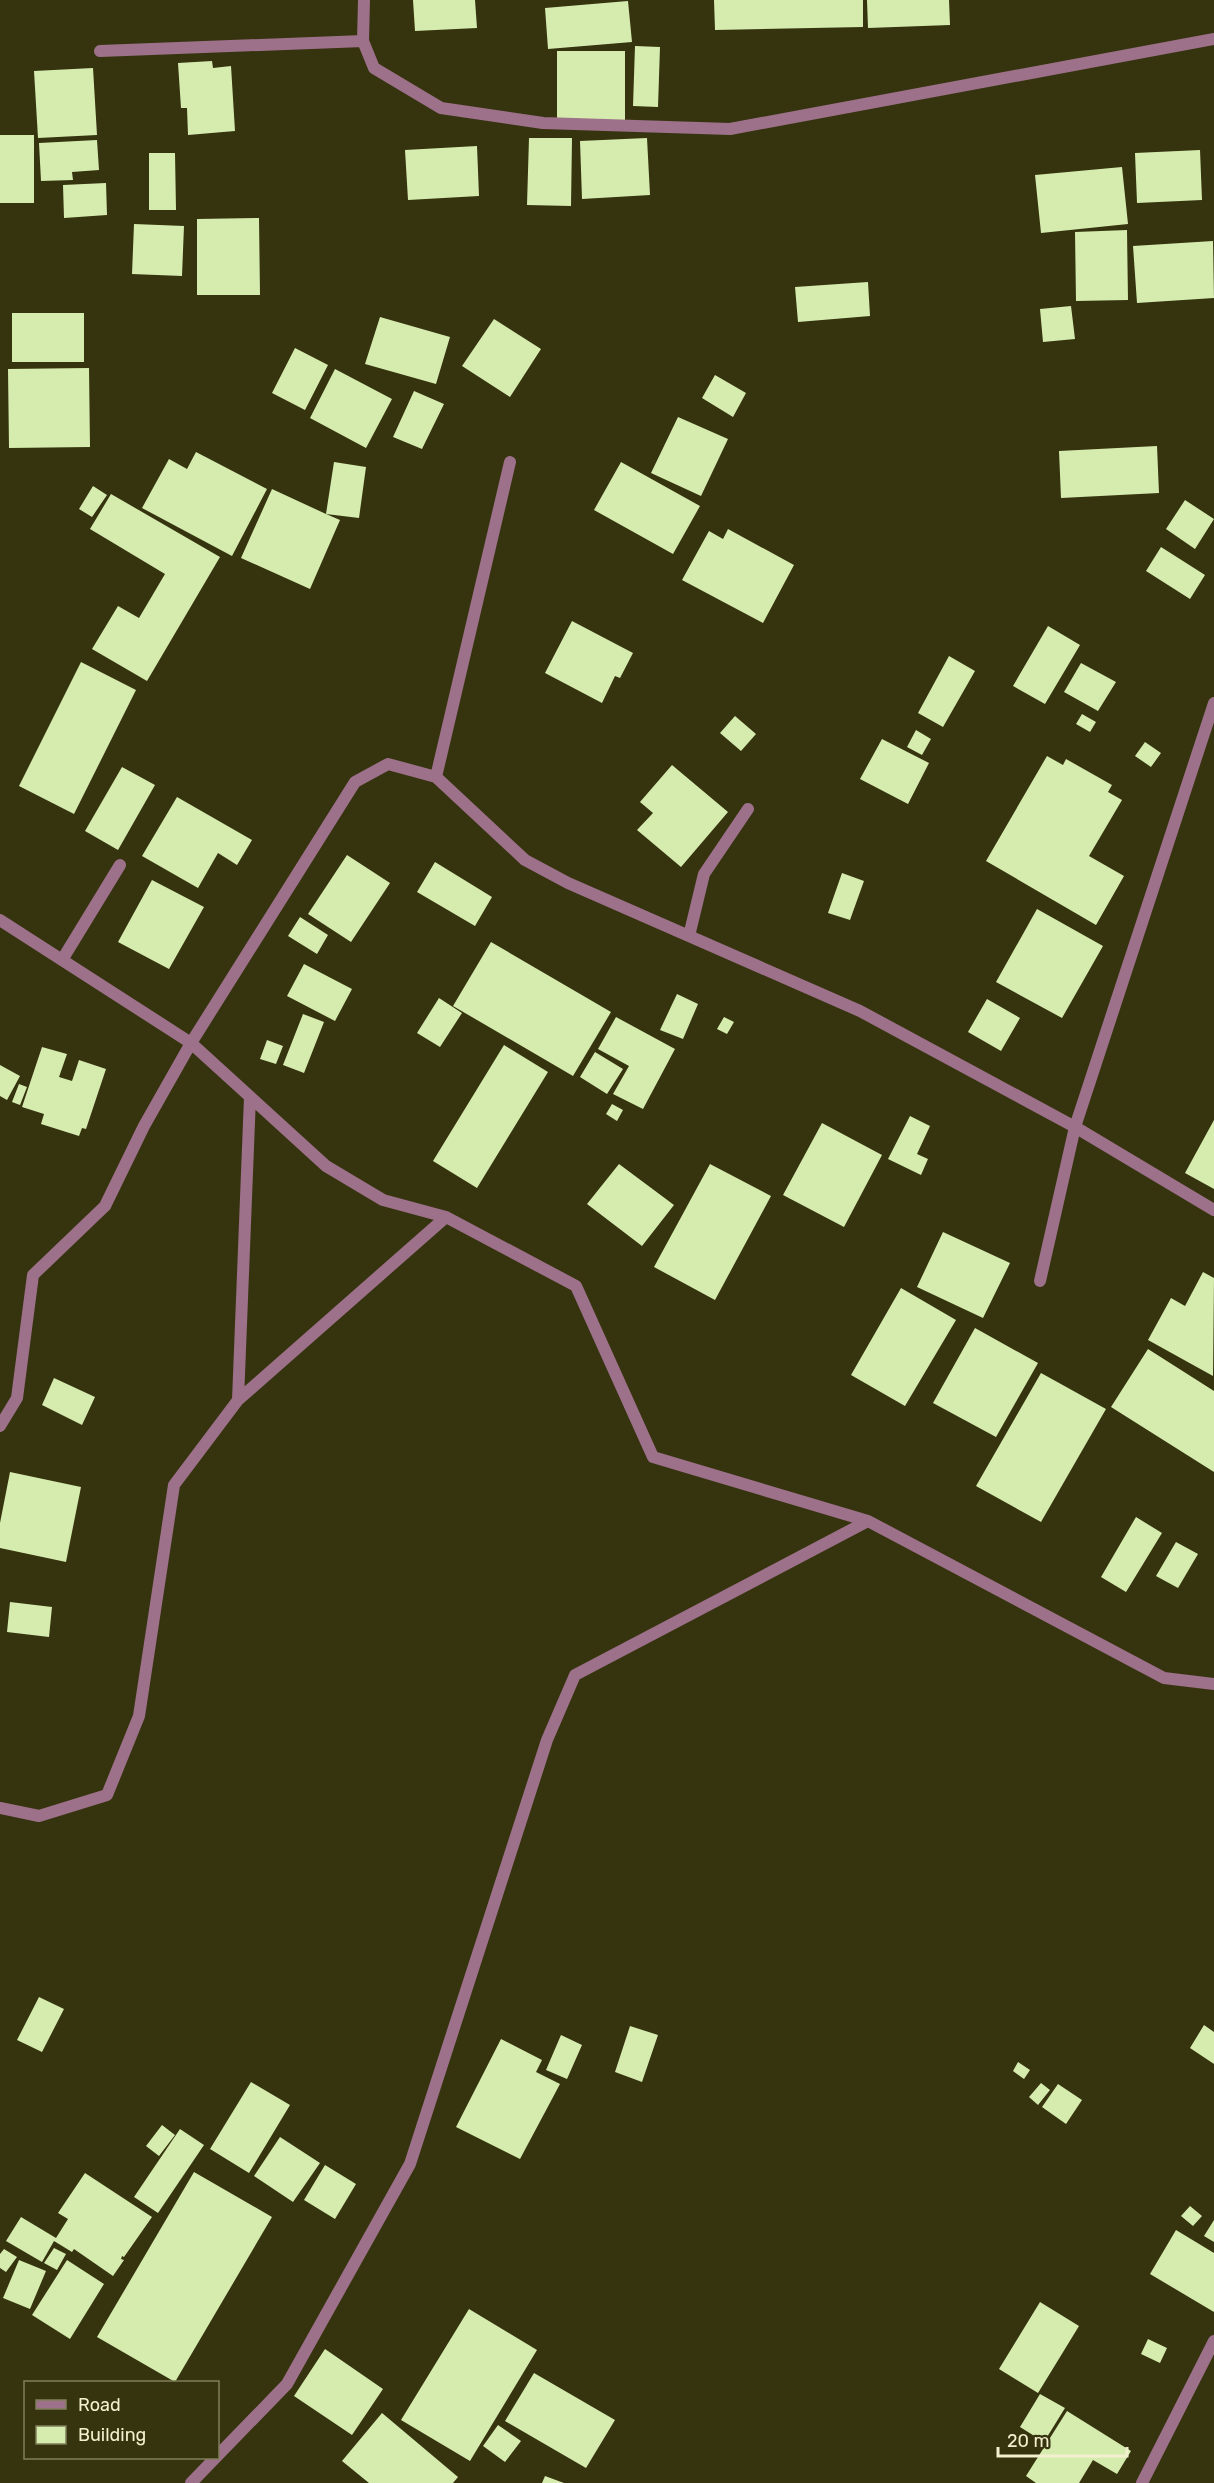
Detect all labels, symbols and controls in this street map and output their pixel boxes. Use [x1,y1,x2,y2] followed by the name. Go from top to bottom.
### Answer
[24,2381,219,2459] legend
[78,2394,121,2416] text: Road
[998,2420,1127,2458] scale bar
[78,2424,146,2446] text: Building
[1007,2430,1049,2452] text: 20 m

